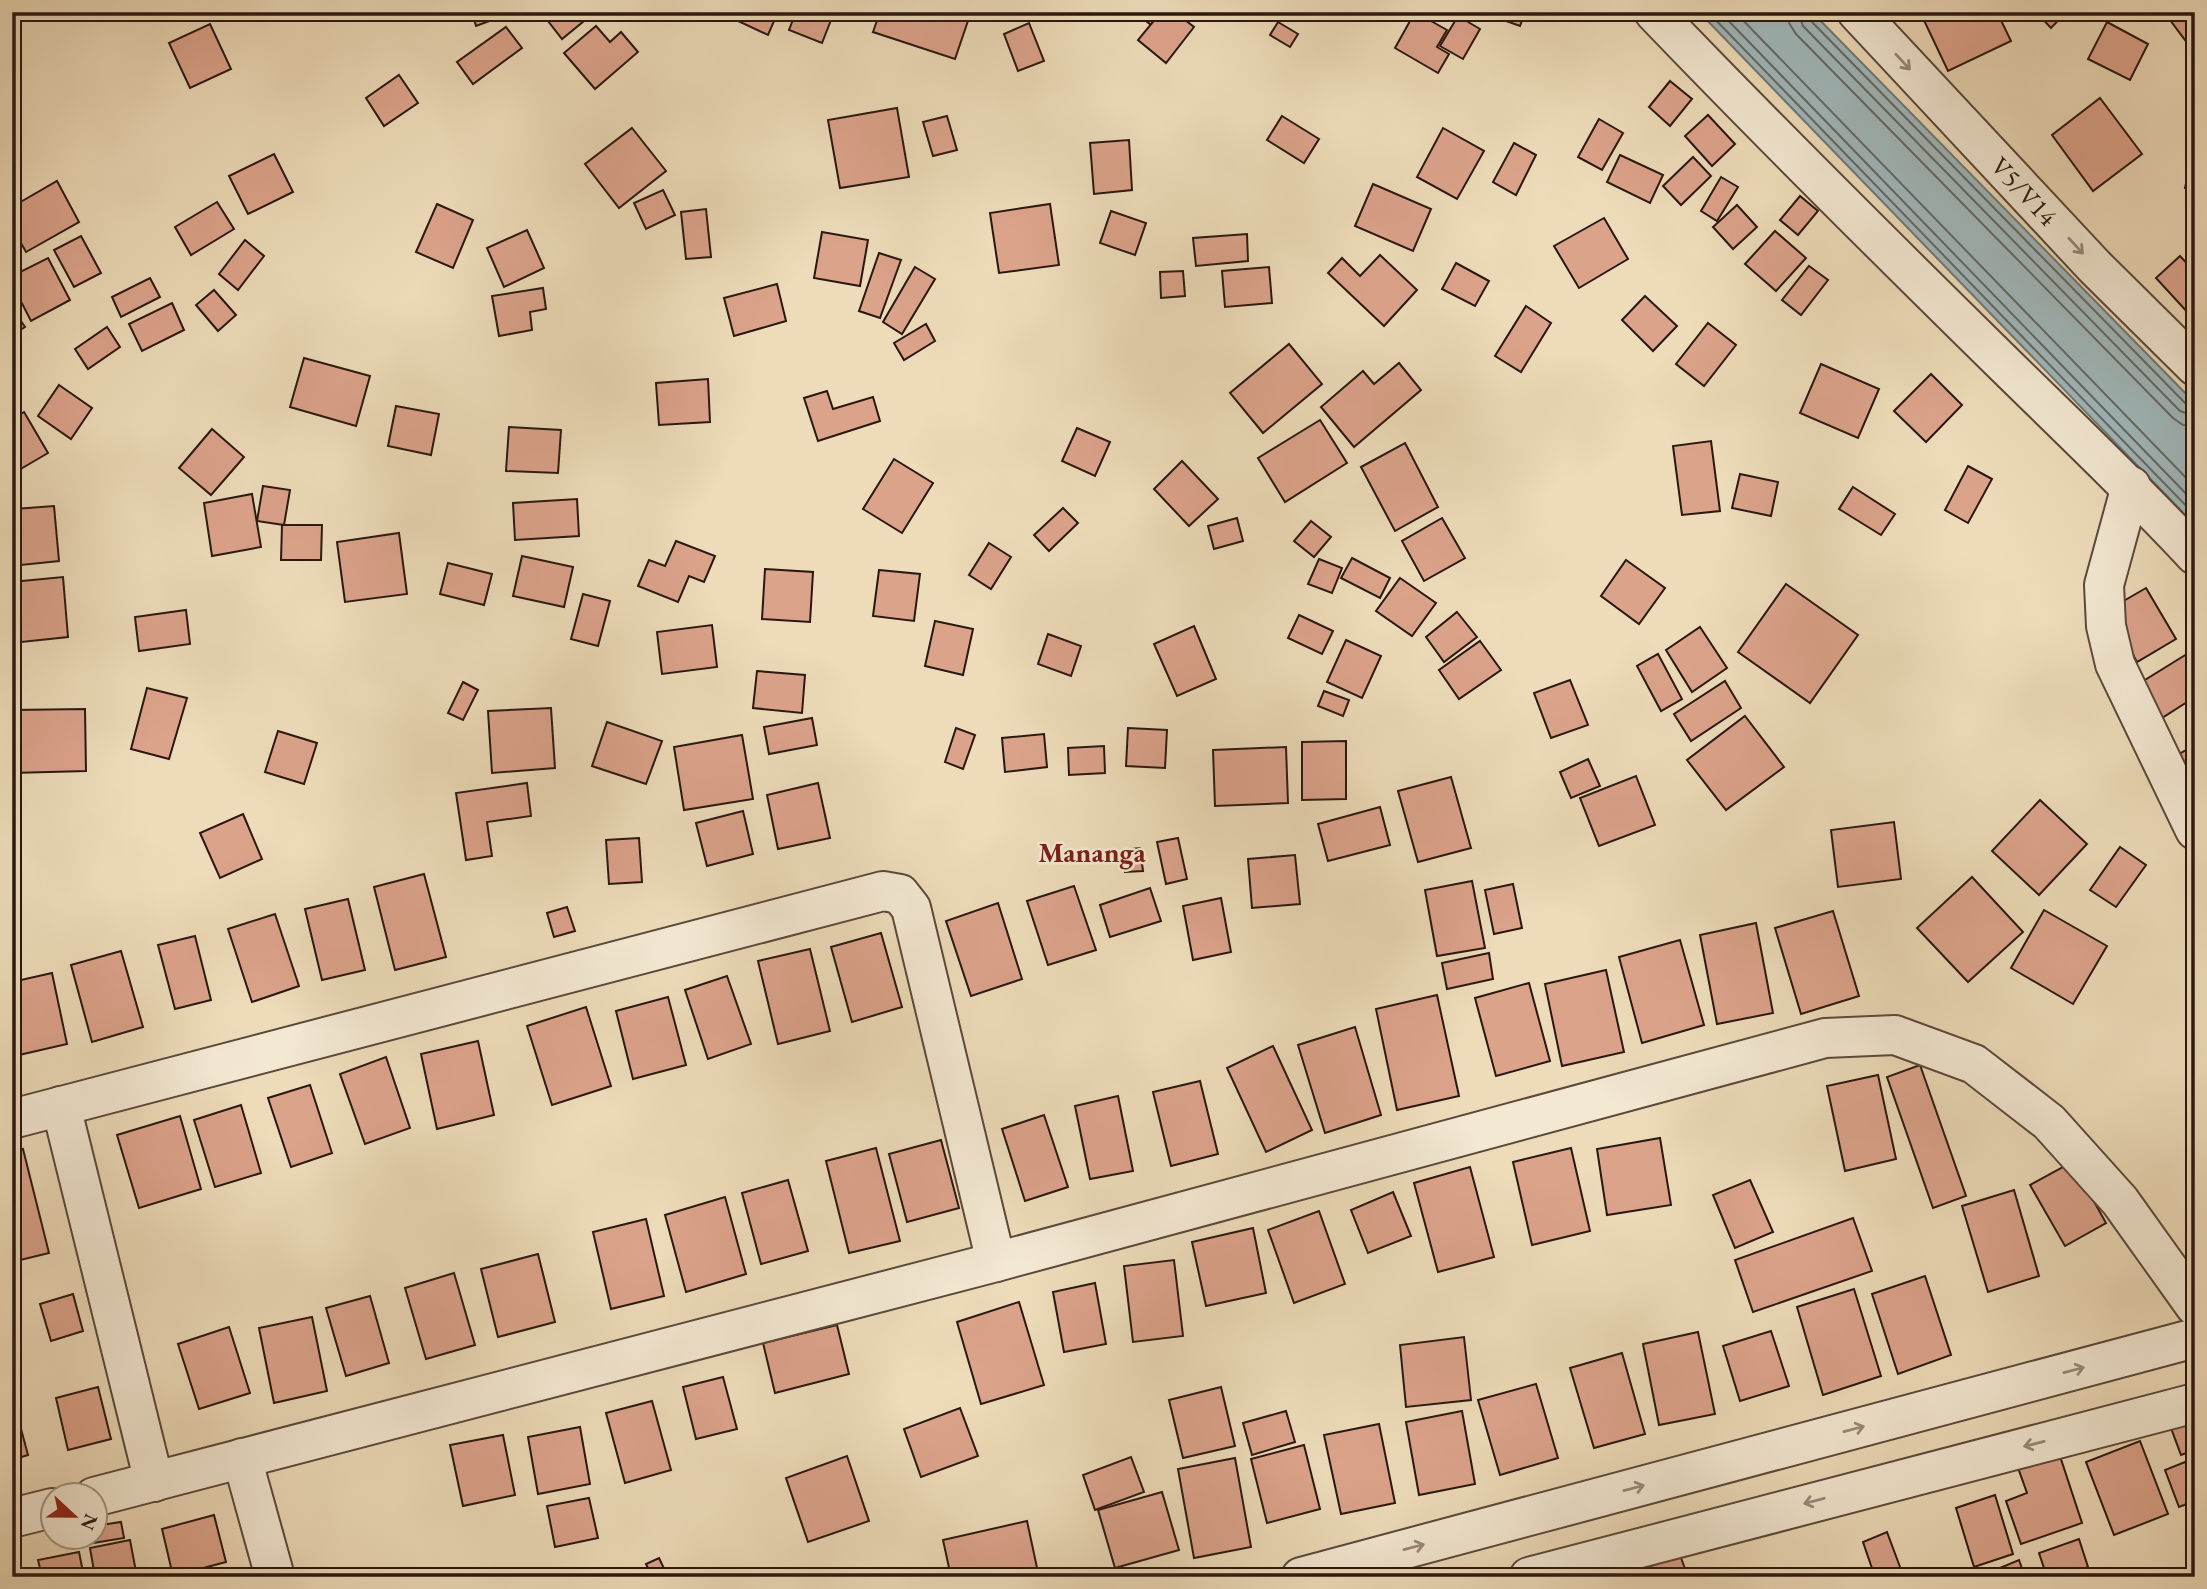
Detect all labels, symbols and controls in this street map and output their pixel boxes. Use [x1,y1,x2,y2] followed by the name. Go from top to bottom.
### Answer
[1895,53,1912,70] one-way arrow
[1983,149,2065,233] street label: V5/V14
[2067,237,2084,254] one-way arrow
[1038,834,1147,870] district label: Mananga
[2062,1363,2085,1376] one-way arrow
[1842,1422,1865,1435] one-way arrow
[2023,1438,2046,1451] one-way arrow
[38,1480,108,1550] north arrow
[1622,1481,1645,1494] one-way arrow
[1803,1495,1825,1508] one-way arrow
[75,1510,104,1535] text: N
[1403,1539,1425,1552] one-way arrow

